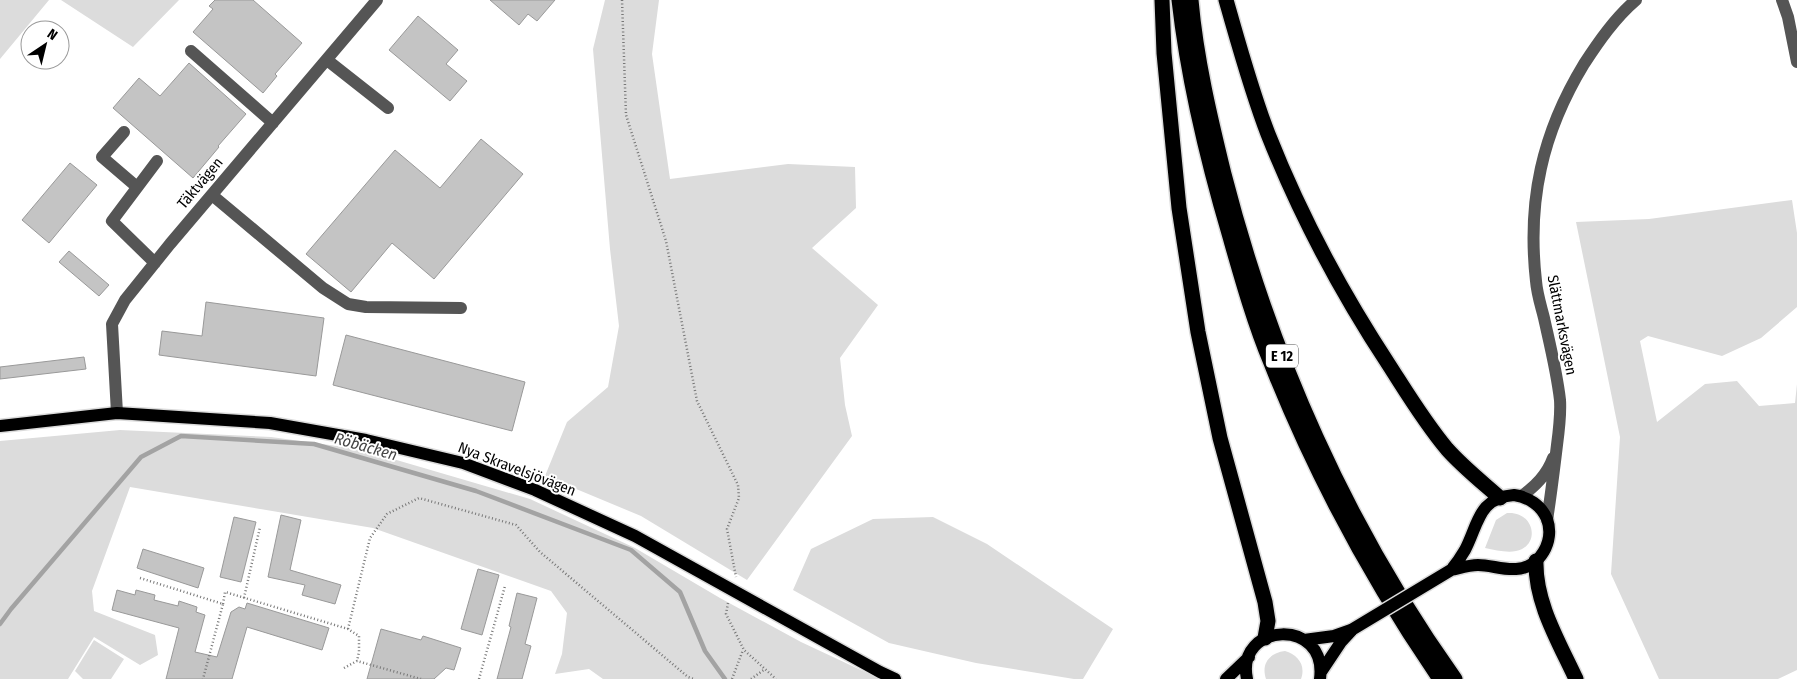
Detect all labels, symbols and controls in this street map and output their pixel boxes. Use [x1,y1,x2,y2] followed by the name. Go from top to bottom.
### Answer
[20,20,70,70] north arrow
[44,25,60,44] text: N
[173,154,227,212] street label: Täktvägen
[1543,273,1581,377] street label: Slättmarksvägen
[1266,344,1298,368] road number: E 12
[332,428,399,464] water label: Röbäcken
[456,438,578,500] street label: Nya Skravelsjövägen

